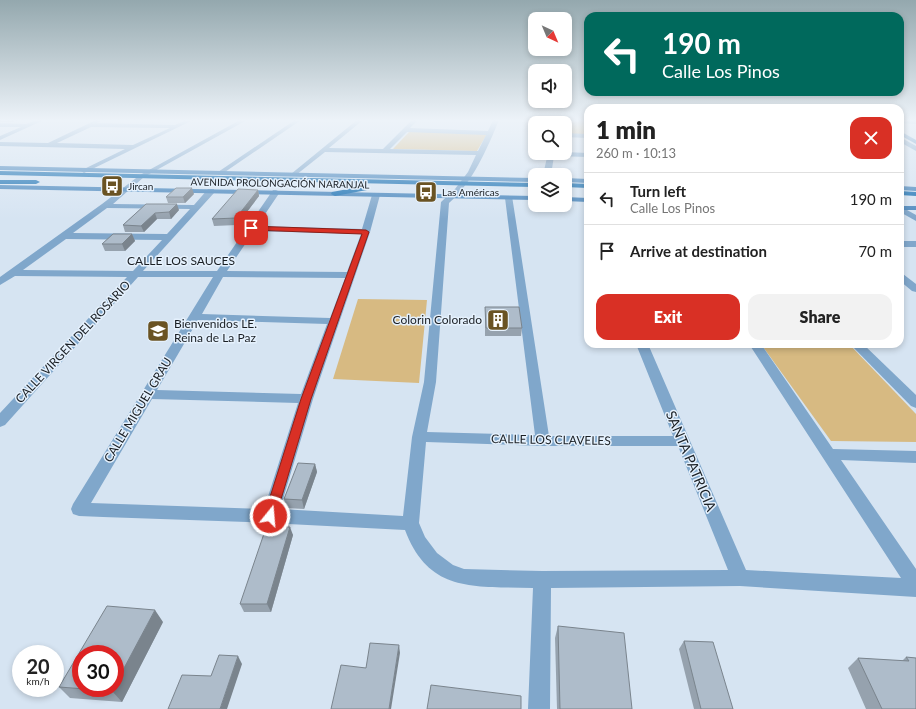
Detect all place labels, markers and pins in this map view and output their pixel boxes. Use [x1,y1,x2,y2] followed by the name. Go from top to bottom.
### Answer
[99,173,125,199] bus stop icon: Jircan
[413,179,439,205] bus stop icon: Las Américas
[128,180,153,192] place label: Jircan
[442,186,499,198] place label: Las Américas
[234,211,268,245] pin
[485,307,511,333] building icon: Colorin Colorado
[393,312,482,327] place label: Colorin Colorado
[174,316,257,345] place label: Bienvenidos LE. Reina de La Paz
[145,318,171,344] school or university icon: Bienvenidos LE. Reina de La Paz

